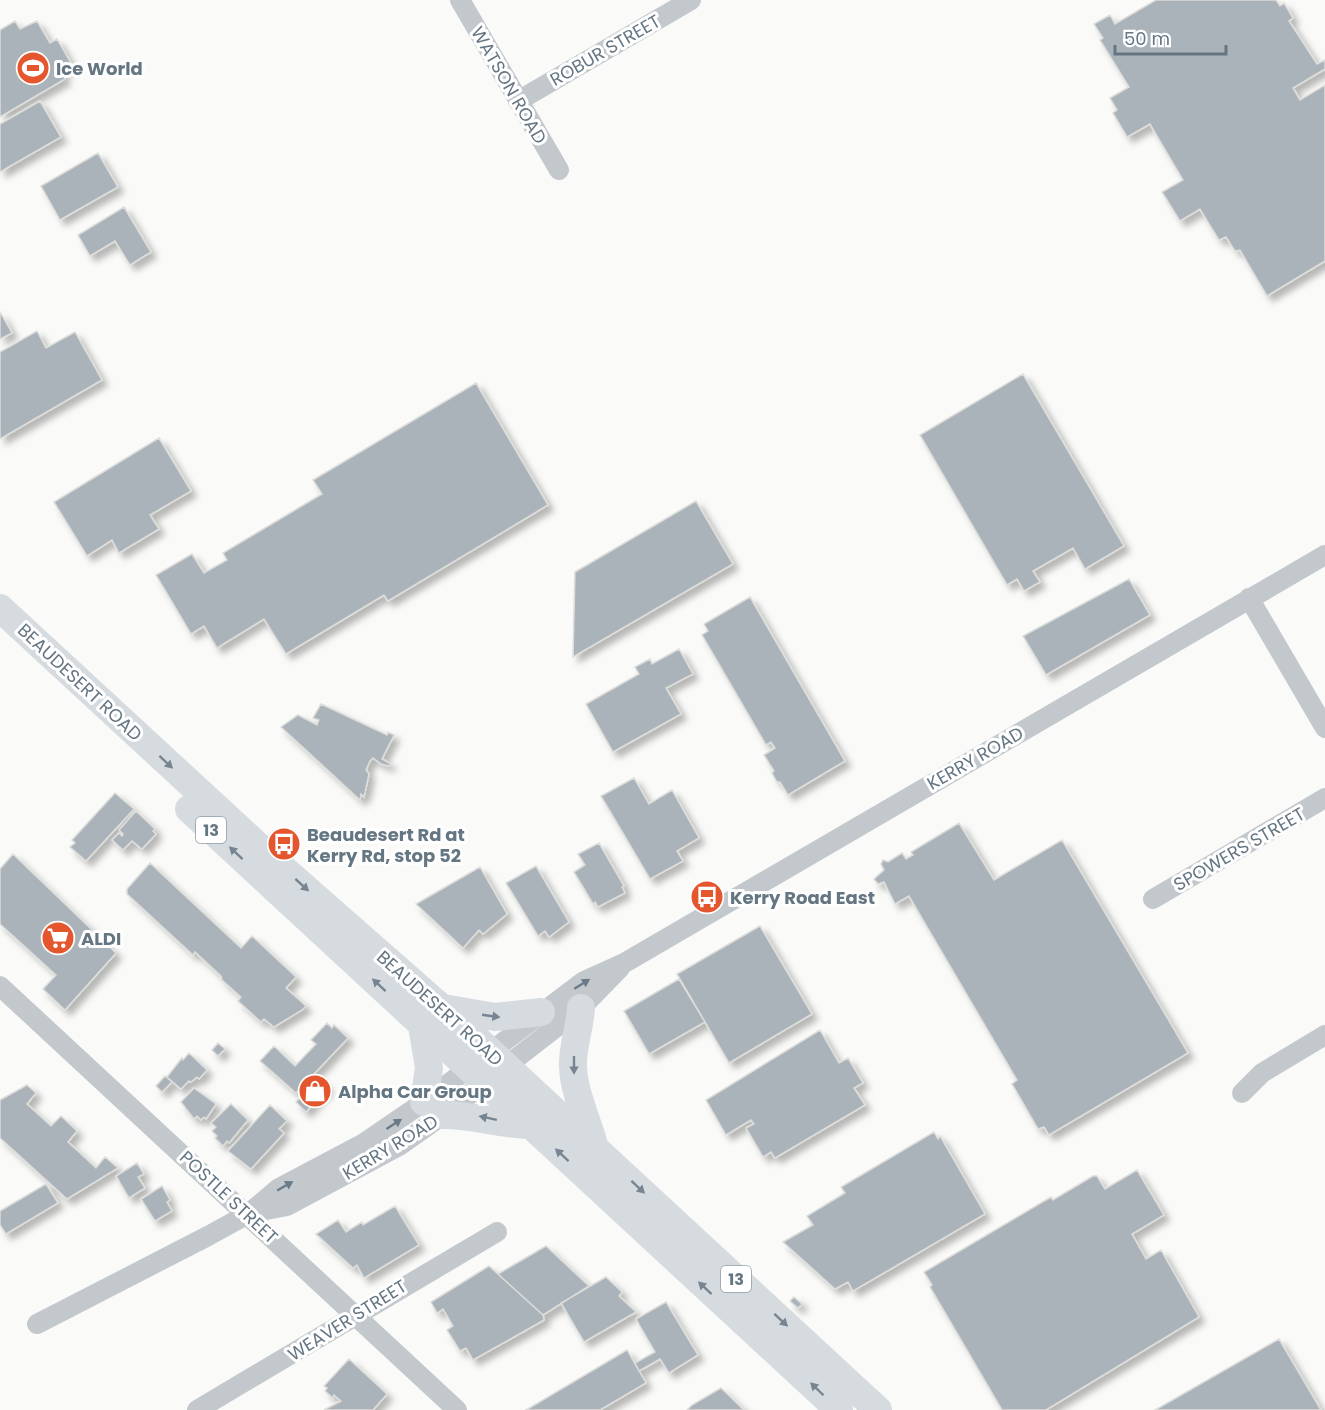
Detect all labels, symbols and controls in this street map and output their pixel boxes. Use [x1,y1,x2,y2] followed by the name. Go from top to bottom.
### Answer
[545,8,665,92] street label: ROBUR STREET
[1115,18,1226,56] scale bar
[465,22,553,148] street label: WATSON ROAD
[1124,26,1170,51] text: 50 m
[15,50,51,86] sports icon: Ice World
[56,56,143,81] place label: Ice World
[12,618,148,746] street label: BEAUDESERT ROAD
[922,720,1028,796] street label: KERRY ROAD
[159,754,173,768] one-way arrow
[1169,801,1309,897] street label: SPOWERS STREET
[196,817,226,843] road number: 13
[307,822,465,868] place label: Beaudesert Rd at Kerry Rd, stop 52
[266,826,302,862] bus stop icon: Beaudesert Rd at Kerry Rd, stop 52
[229,847,244,860] one-way arrow
[294,878,309,891] one-way arrow
[689,879,725,915] bus stop icon: Kerry Road East
[730,885,875,910] place label: Kerry Road East
[40,920,76,956] supermarket icon: ALDI
[81,926,121,951] place label: ALDI
[372,945,508,1071] street label: BEAUDESERT ROAD
[573,978,590,989] one-way arrow
[373,979,387,993] one-way arrow
[481,1012,500,1021] one-way arrow
[569,1056,579,1075] one-way arrow
[297,1073,333,1109] shop icon: Alpha Car Group
[338,1079,492,1104] place label: Alpha Car Group
[338,1109,442,1185] street label: KERRY ROAD
[478,1113,497,1123] one-way arrow
[386,1119,402,1130] one-way arrow
[174,1145,284,1249] street label: POSTLE STREET
[555,1148,570,1162] one-way arrow
[277,1180,293,1191] one-way arrow
[630,1180,645,1193] one-way arrow
[721,1266,751,1292] road number: 13
[283,1273,411,1367] street label: WEAVER STREET
[698,1282,713,1295] one-way arrow
[773,1313,788,1327] one-way arrow
[810,1383,824,1397] one-way arrow

